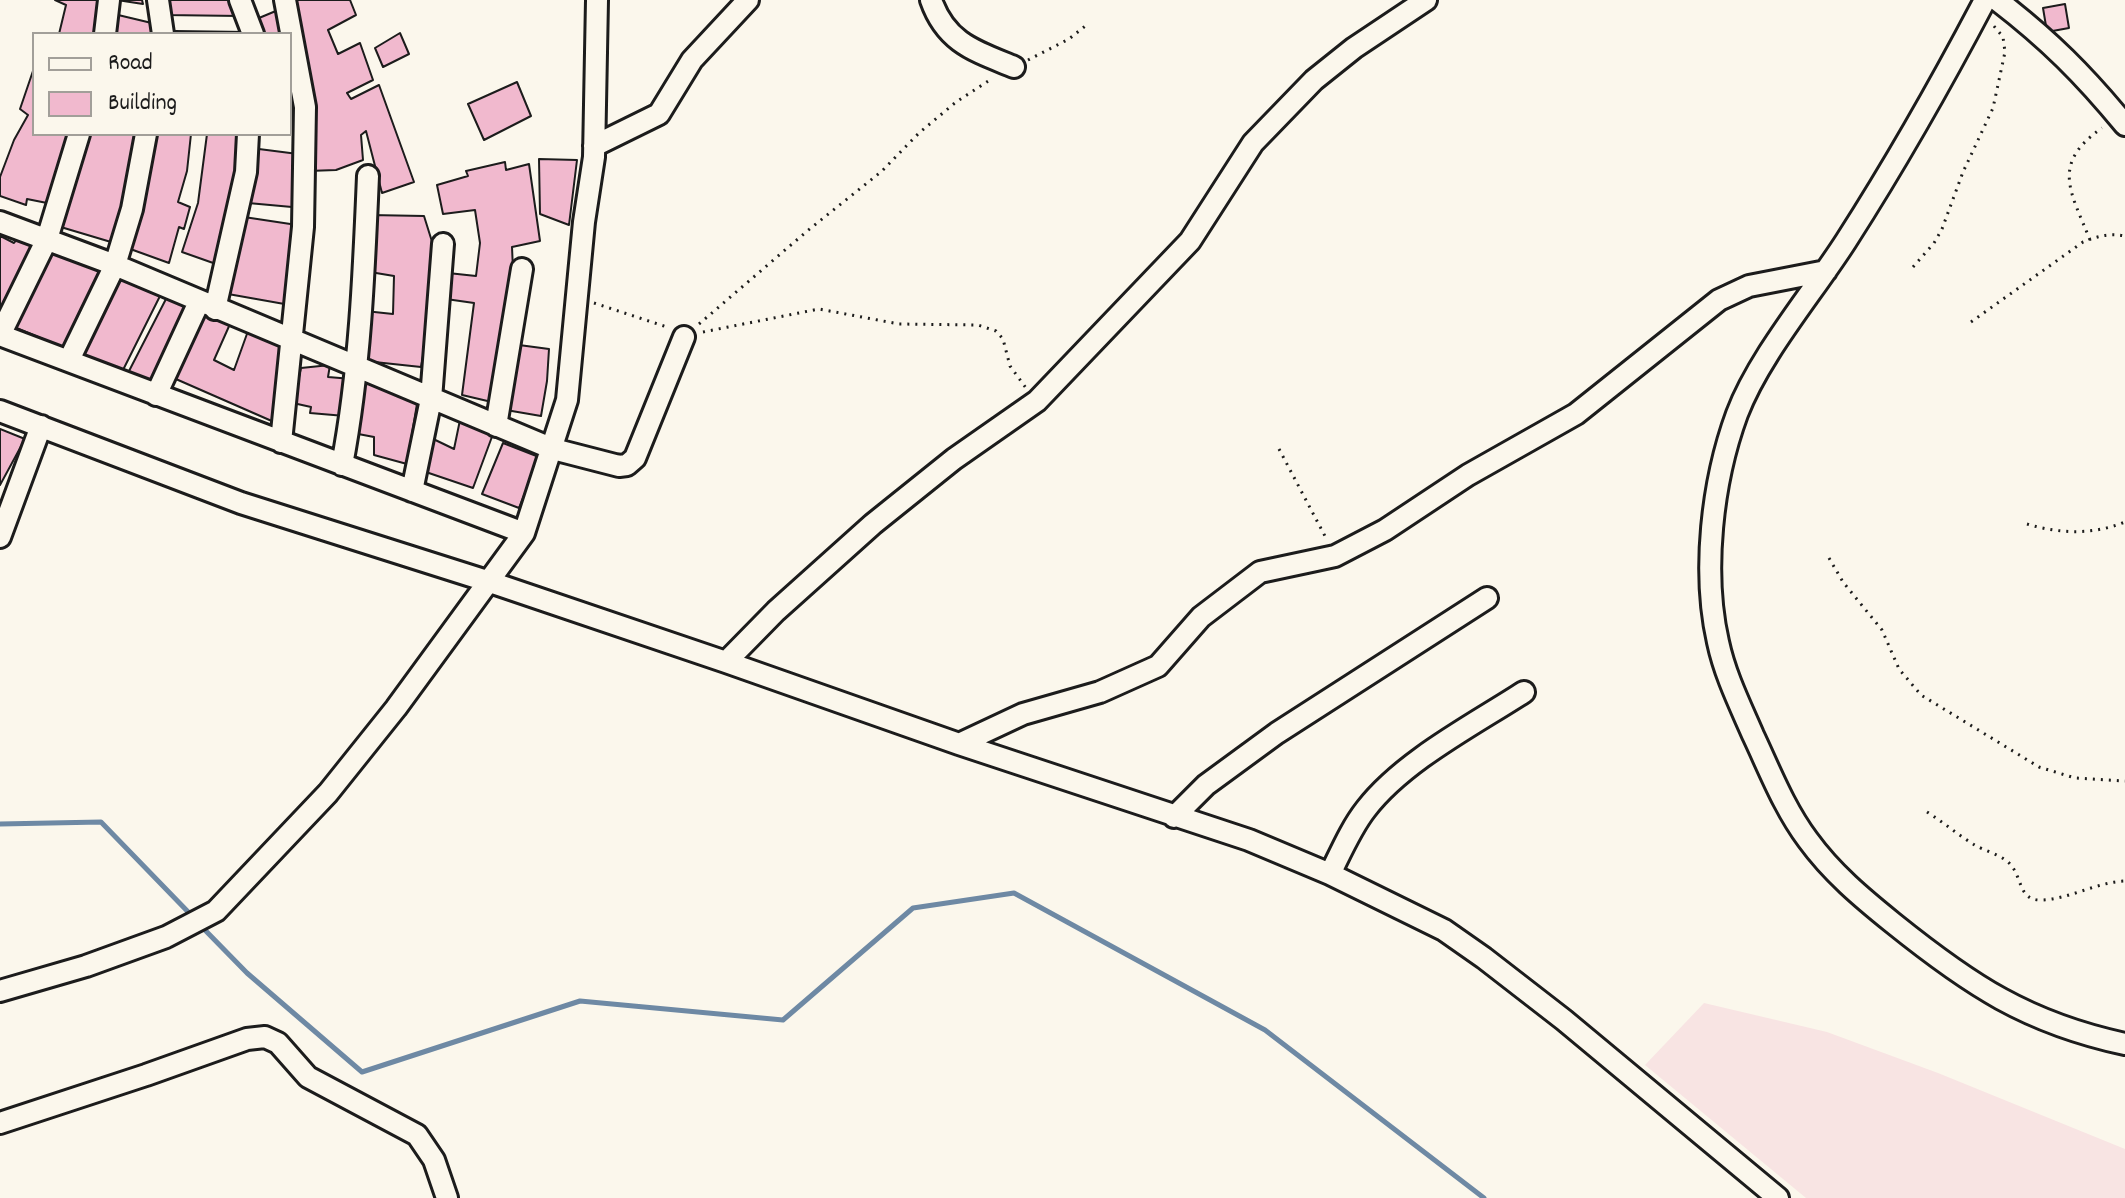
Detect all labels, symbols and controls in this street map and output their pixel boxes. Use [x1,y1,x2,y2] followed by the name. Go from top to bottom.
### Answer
[32,32,292,136] legend
[108,47,153,81] text: Road
[108,87,177,121] text: Building

